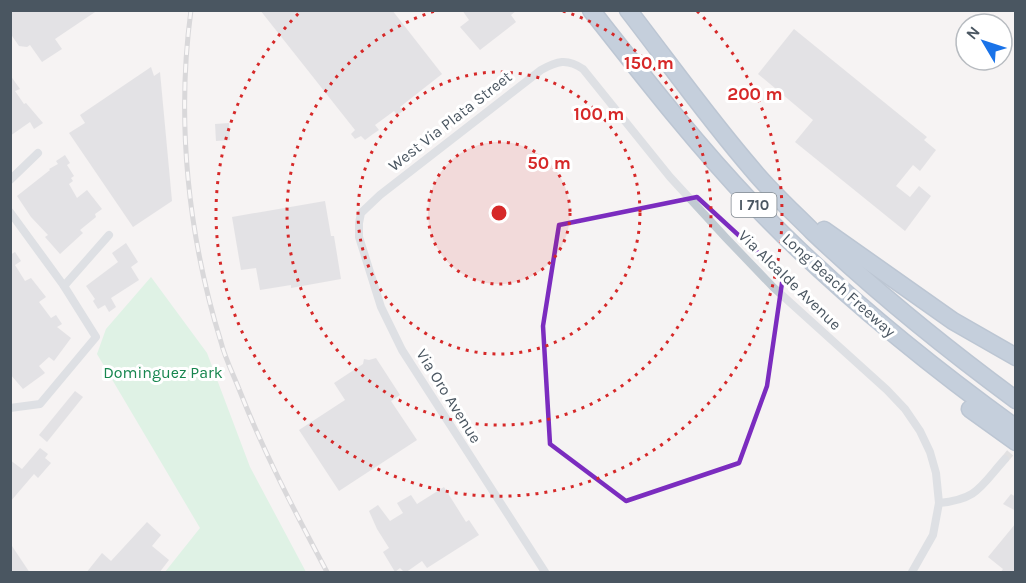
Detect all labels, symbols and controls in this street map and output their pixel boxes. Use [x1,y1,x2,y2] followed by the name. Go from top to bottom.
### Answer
[954,12,1014,72] north arrow
[962,22,984,43] text: N
[624,52,674,74] text: 150 m
[385,67,515,175] street label: West Via Plata Street
[727,83,783,105] text: 200 m
[574,103,624,125] text: 100 m
[527,152,571,174] text: 50 m
[732,193,777,217] road number: I 710
[489,203,509,223] centre of rings
[735,226,845,334] street label: Via Alcalde Avenue
[778,229,900,341] street label: Long Beach Freeway
[412,345,486,447] street label: Via Oro Avenue
[103,363,223,382] park label: Dominguez Park

